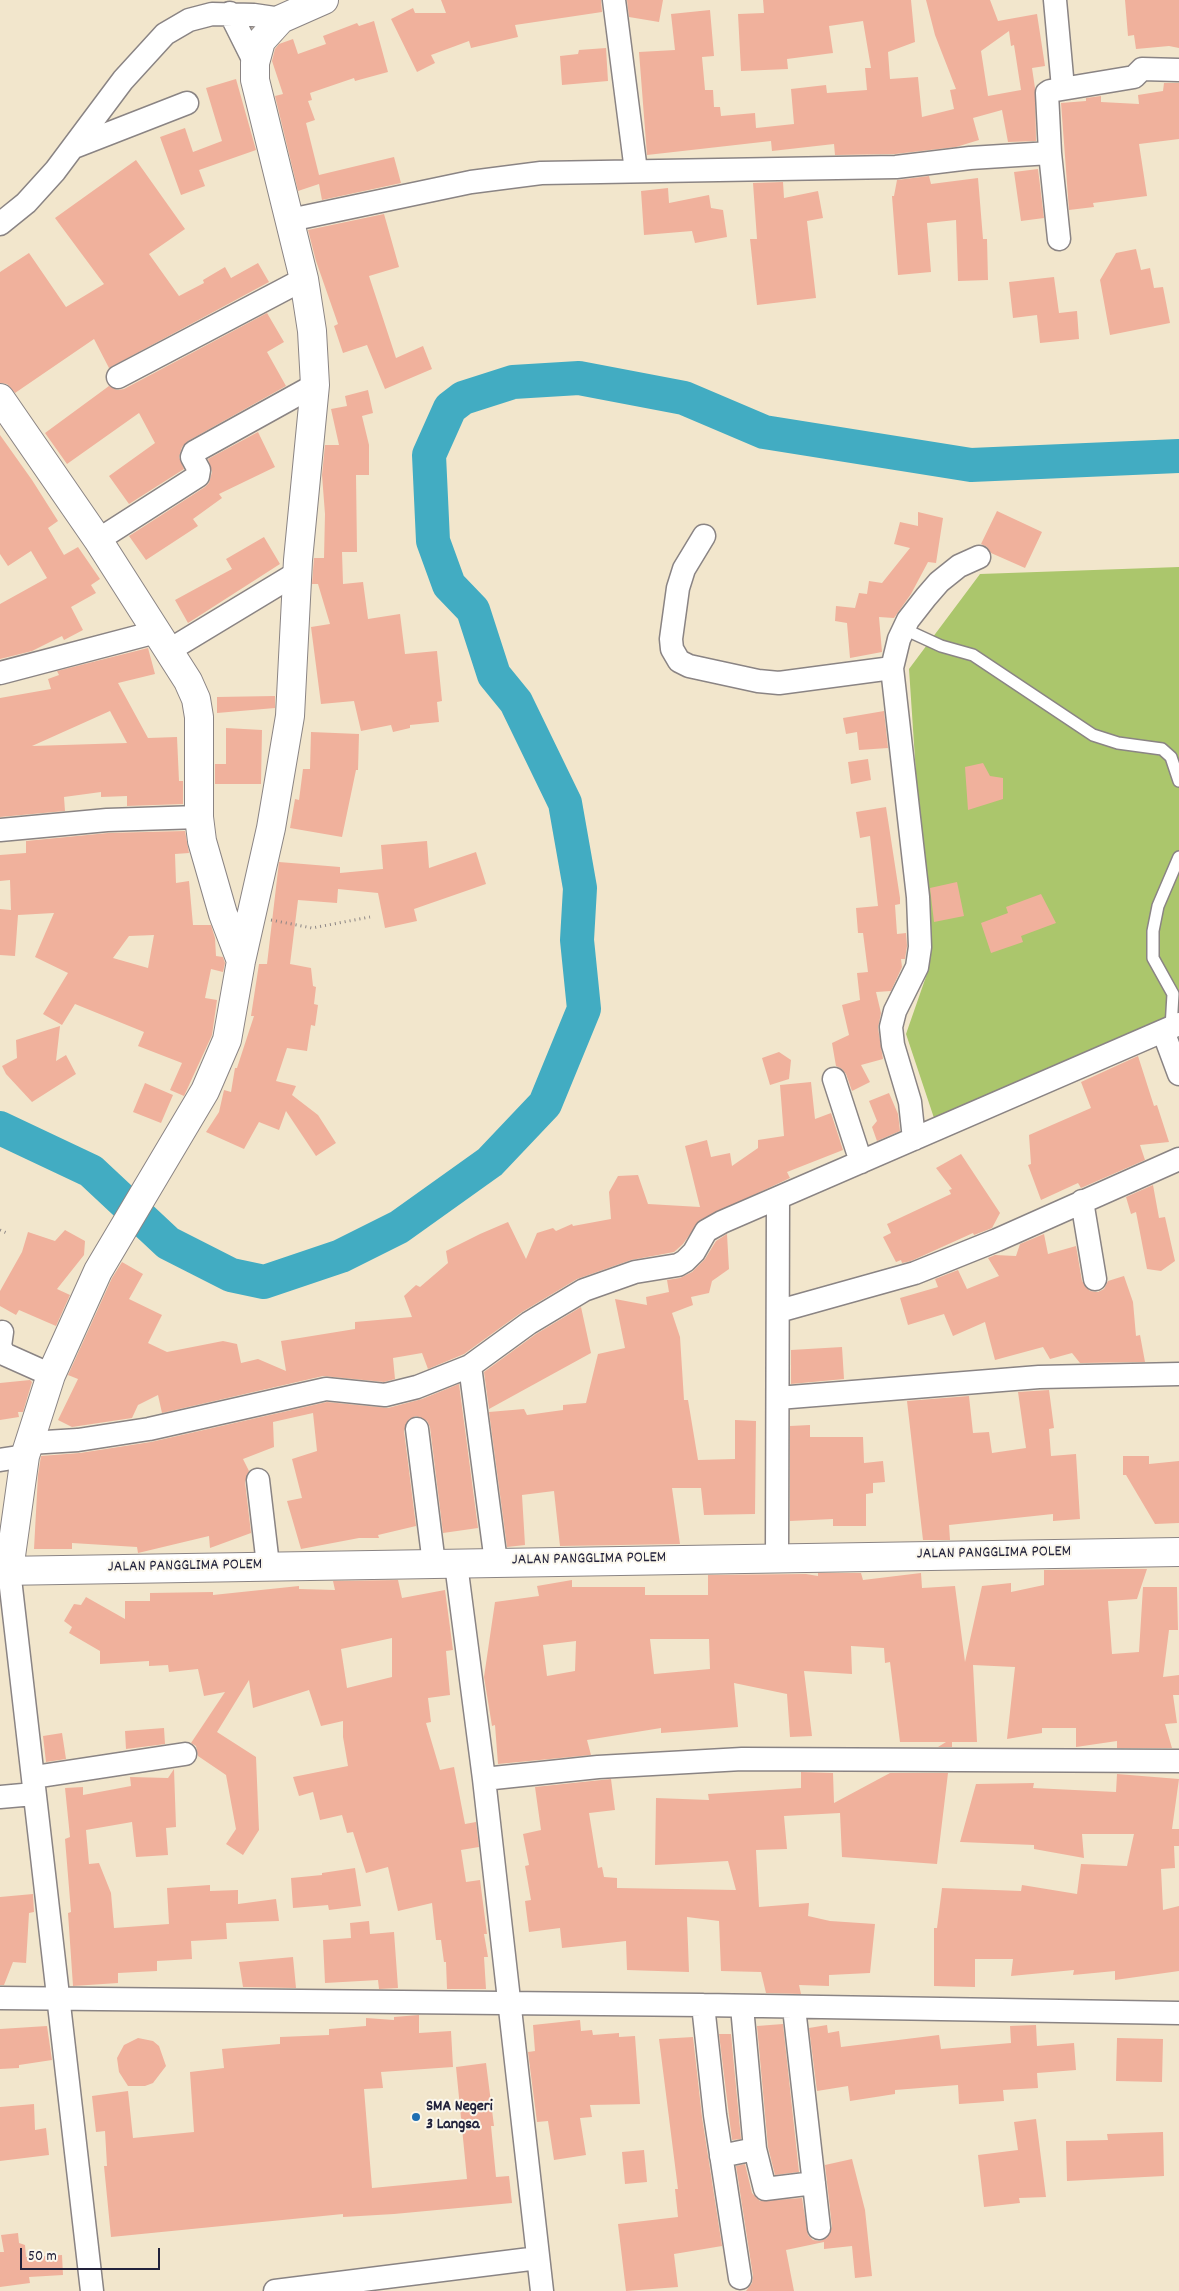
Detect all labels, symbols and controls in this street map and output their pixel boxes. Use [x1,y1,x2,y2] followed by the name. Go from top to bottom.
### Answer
[917,1543,1071,1565] street label: JALAN PANGGLIMA POLEM
[512,1549,666,1571] street label: JALAN PANGGLIMA POLEM
[108,1556,262,1578] street label: JALAN PANGGLIMA POLEM
[426,2098,493,2136] place label: SMA Negeri 3 Langsa
[410,2111,422,2123] marker: SMA Negeri 3 Langsa
[22,2238,162,2270] scale bar
[28,2246,57,2268] text: 50 m

